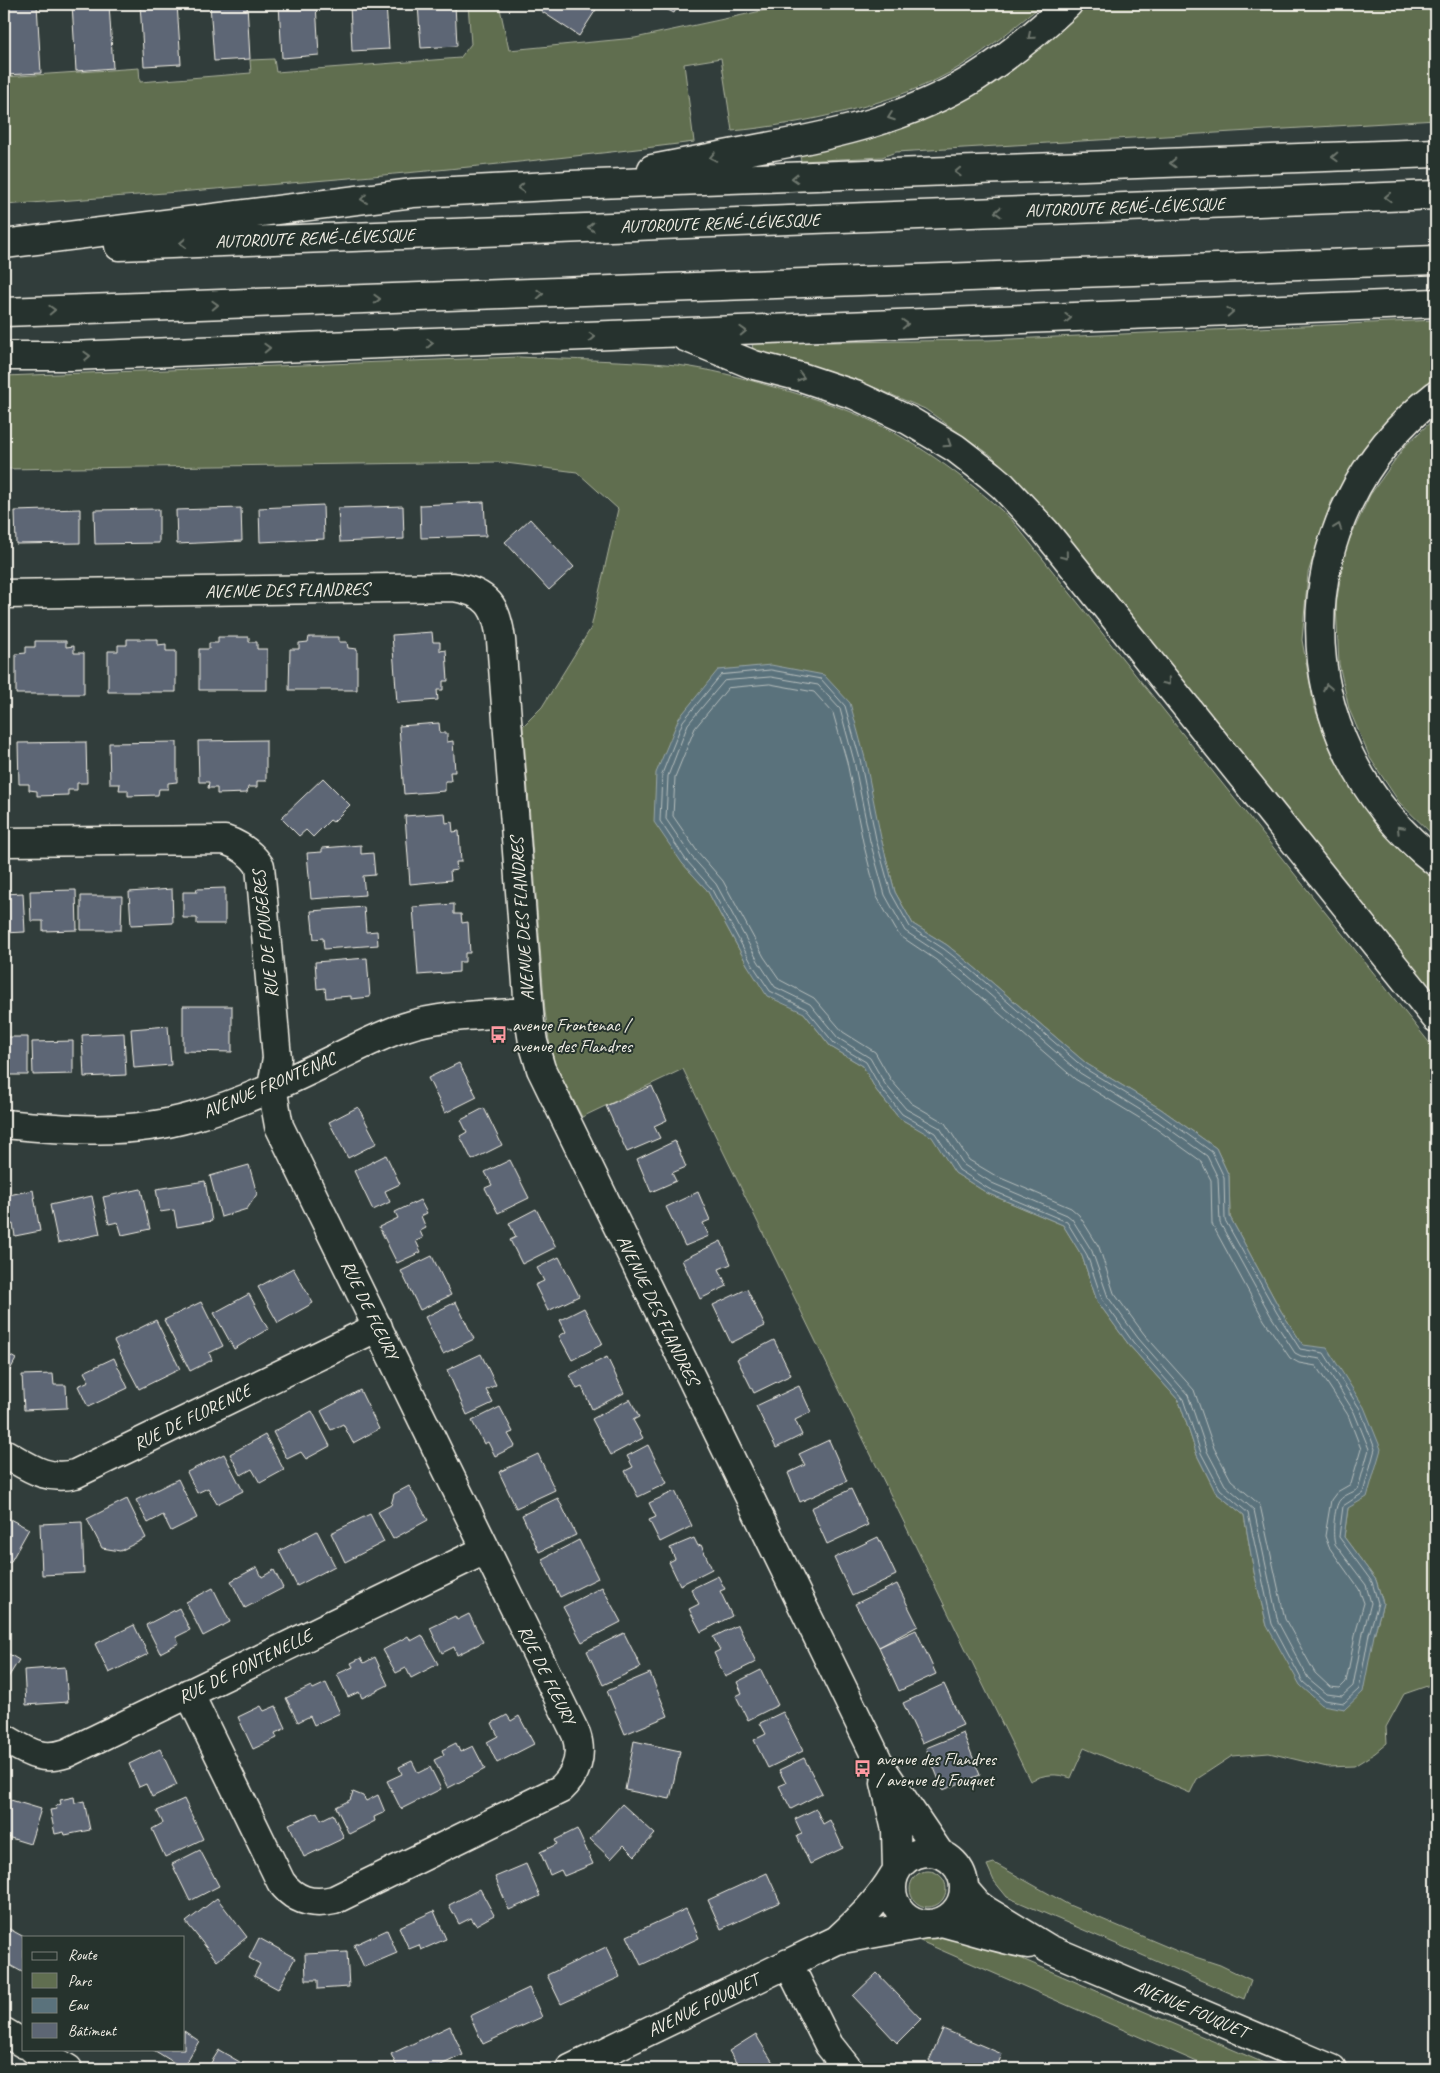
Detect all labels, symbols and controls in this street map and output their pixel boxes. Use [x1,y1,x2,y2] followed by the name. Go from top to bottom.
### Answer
[1028,31,1037,39] one-way arrow
[887,111,896,121] one-way arrow
[708,152,717,162] one-way arrow
[1331,152,1338,162] one-way arrow
[1168,158,1176,168] one-way arrow
[954,166,962,177] one-way arrow
[791,172,799,183] one-way arrow
[517,182,525,193] one-way arrow
[1025,192,1227,221] street label: AUTOROUTE RENÉ-LÉVESQUE
[1383,192,1391,202] one-way arrow
[360,193,368,204] one-way arrow
[994,206,1002,217] one-way arrow
[620,208,822,237] street label: AUTOROUTE RENÉ-LÉVESQUE
[586,222,594,233] one-way arrow
[215,223,417,252] street label: AUTOROUTE RENÉ-LÉVESQUE
[179,238,187,249] one-way arrow
[536,288,544,299] one-way arrow
[374,294,382,305] one-way arrow
[211,299,219,310] one-way arrow
[49,305,57,316] one-way arrow
[1226,307,1234,317] one-way arrow
[1064,313,1072,324] one-way arrow
[902,319,910,330] one-way arrow
[740,326,747,336] one-way arrow
[588,332,596,342] one-way arrow
[426,338,434,348] one-way arrow
[264,343,272,354] one-way arrow
[84,350,92,361] one-way arrow
[796,372,804,382] one-way arrow
[943,437,952,447] one-way arrow
[1332,523,1342,532] one-way arrow
[1059,550,1068,559] one-way arrow
[205,578,372,602] street label: AVENUE DES FLANDRES
[1161,677,1170,686] one-way arrow
[1322,682,1332,691] one-way arrow
[1397,826,1406,835] one-way arrow
[505,833,539,1001] street label: AVENUE DES FLANDRES
[247,867,283,999] street label: RUE DE FOUGÈRES
[512,1014,634,1057] place label: avenue Frontenac / avenue des Flandres
[488,1025,508,1045] bus stop icon: avenue Frontenac / avenue des Flandres
[199,1046,341,1123] street label: AVENUE FRONTENAC
[612,1232,705,1391] street label: AVENUE DES FLANDRES
[337,1257,405,1366] street label: RUE DE FLEURY
[130,1378,256,1455] street label: RUE DE FLORENCE
[514,1622,582,1731] street label: RUE DE FLEURY
[174,1623,318,1708] street label: RUE DE FONTENELLE
[876,1748,998,1791] place label: avenue des Flandres / avenue de Fouquet
[852,1759,872,1779] bus stop icon: avenue des Flandres / avenue de Fouquet
[22,1936,185,2050] legend
[68,1946,98,1965] text: Route
[644,1967,766,2041] street label: AVENUE FOUQUET
[68,1972,92,1991] text: Parc
[1131,1975,1255,2045] street label: AVENUE FOUQUET
[68,1996,89,2015] text: Eau
[68,2022,118,2041] text: Bâtiment

